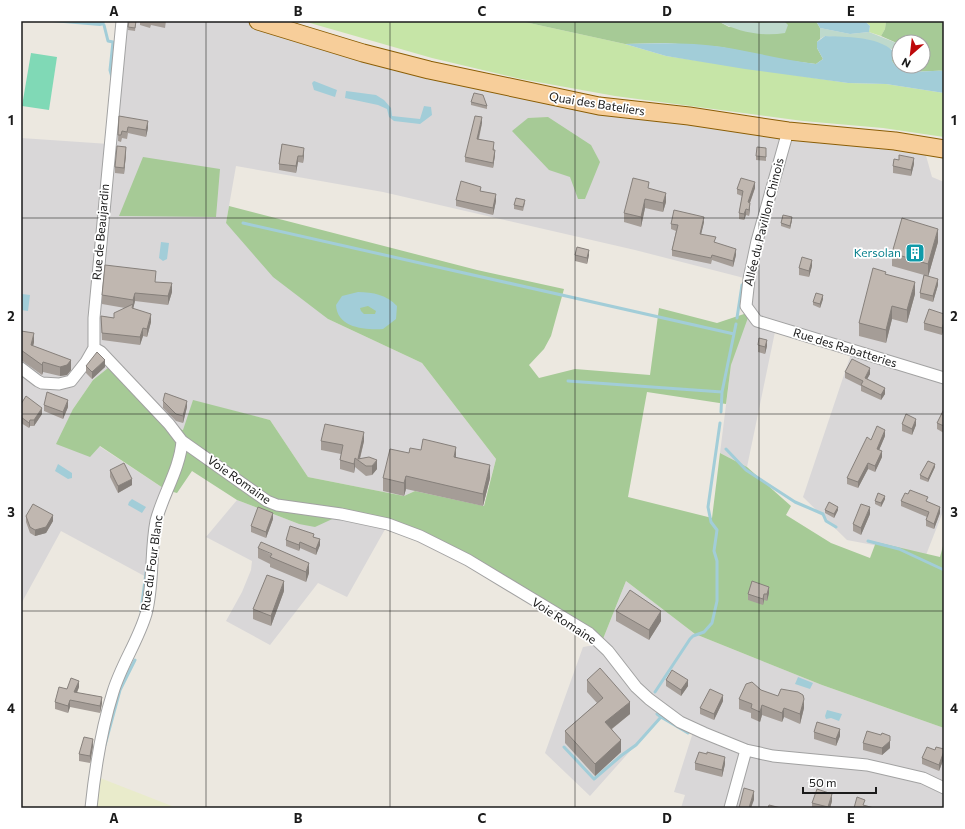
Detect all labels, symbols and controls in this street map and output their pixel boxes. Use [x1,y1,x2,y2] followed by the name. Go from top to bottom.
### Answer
[109,3,119,19] text: A
[294,3,303,19] text: B
[478,3,487,19] text: C
[662,3,672,19] text: D
[847,3,855,19] text: E
[891,34,931,74] north arrow
[899,56,913,71] text: N
[548,89,646,118] street label: Quai des Bateliers
[8,112,14,128] text: 1
[951,112,957,128] text: 1
[740,156,786,287] street label: Allée du Pavillon Chinois
[89,183,111,281] street label: Rue de Beaujardin
[904,242,926,264] building icon: Kersolan
[854,245,901,259] place label: Kersolan
[7,308,15,324] text: 2
[950,308,958,324] text: 2
[792,325,899,369] street label: Rue des Rabatteries
[205,452,274,506] street label: Voie Romaine
[7,504,15,520] text: 3
[950,504,958,520] text: 3
[137,514,165,612] street label: Rue du Four Blanc
[530,594,599,646] street label: Voie Romaine
[7,700,15,716] text: 4
[950,700,958,716] text: 4
[803,769,876,795] scale bar
[809,775,837,789] text: 50 m
[109,810,119,826] text: A
[294,810,303,826] text: B
[478,810,487,826] text: C
[662,810,672,826] text: D
[847,810,855,826] text: E

